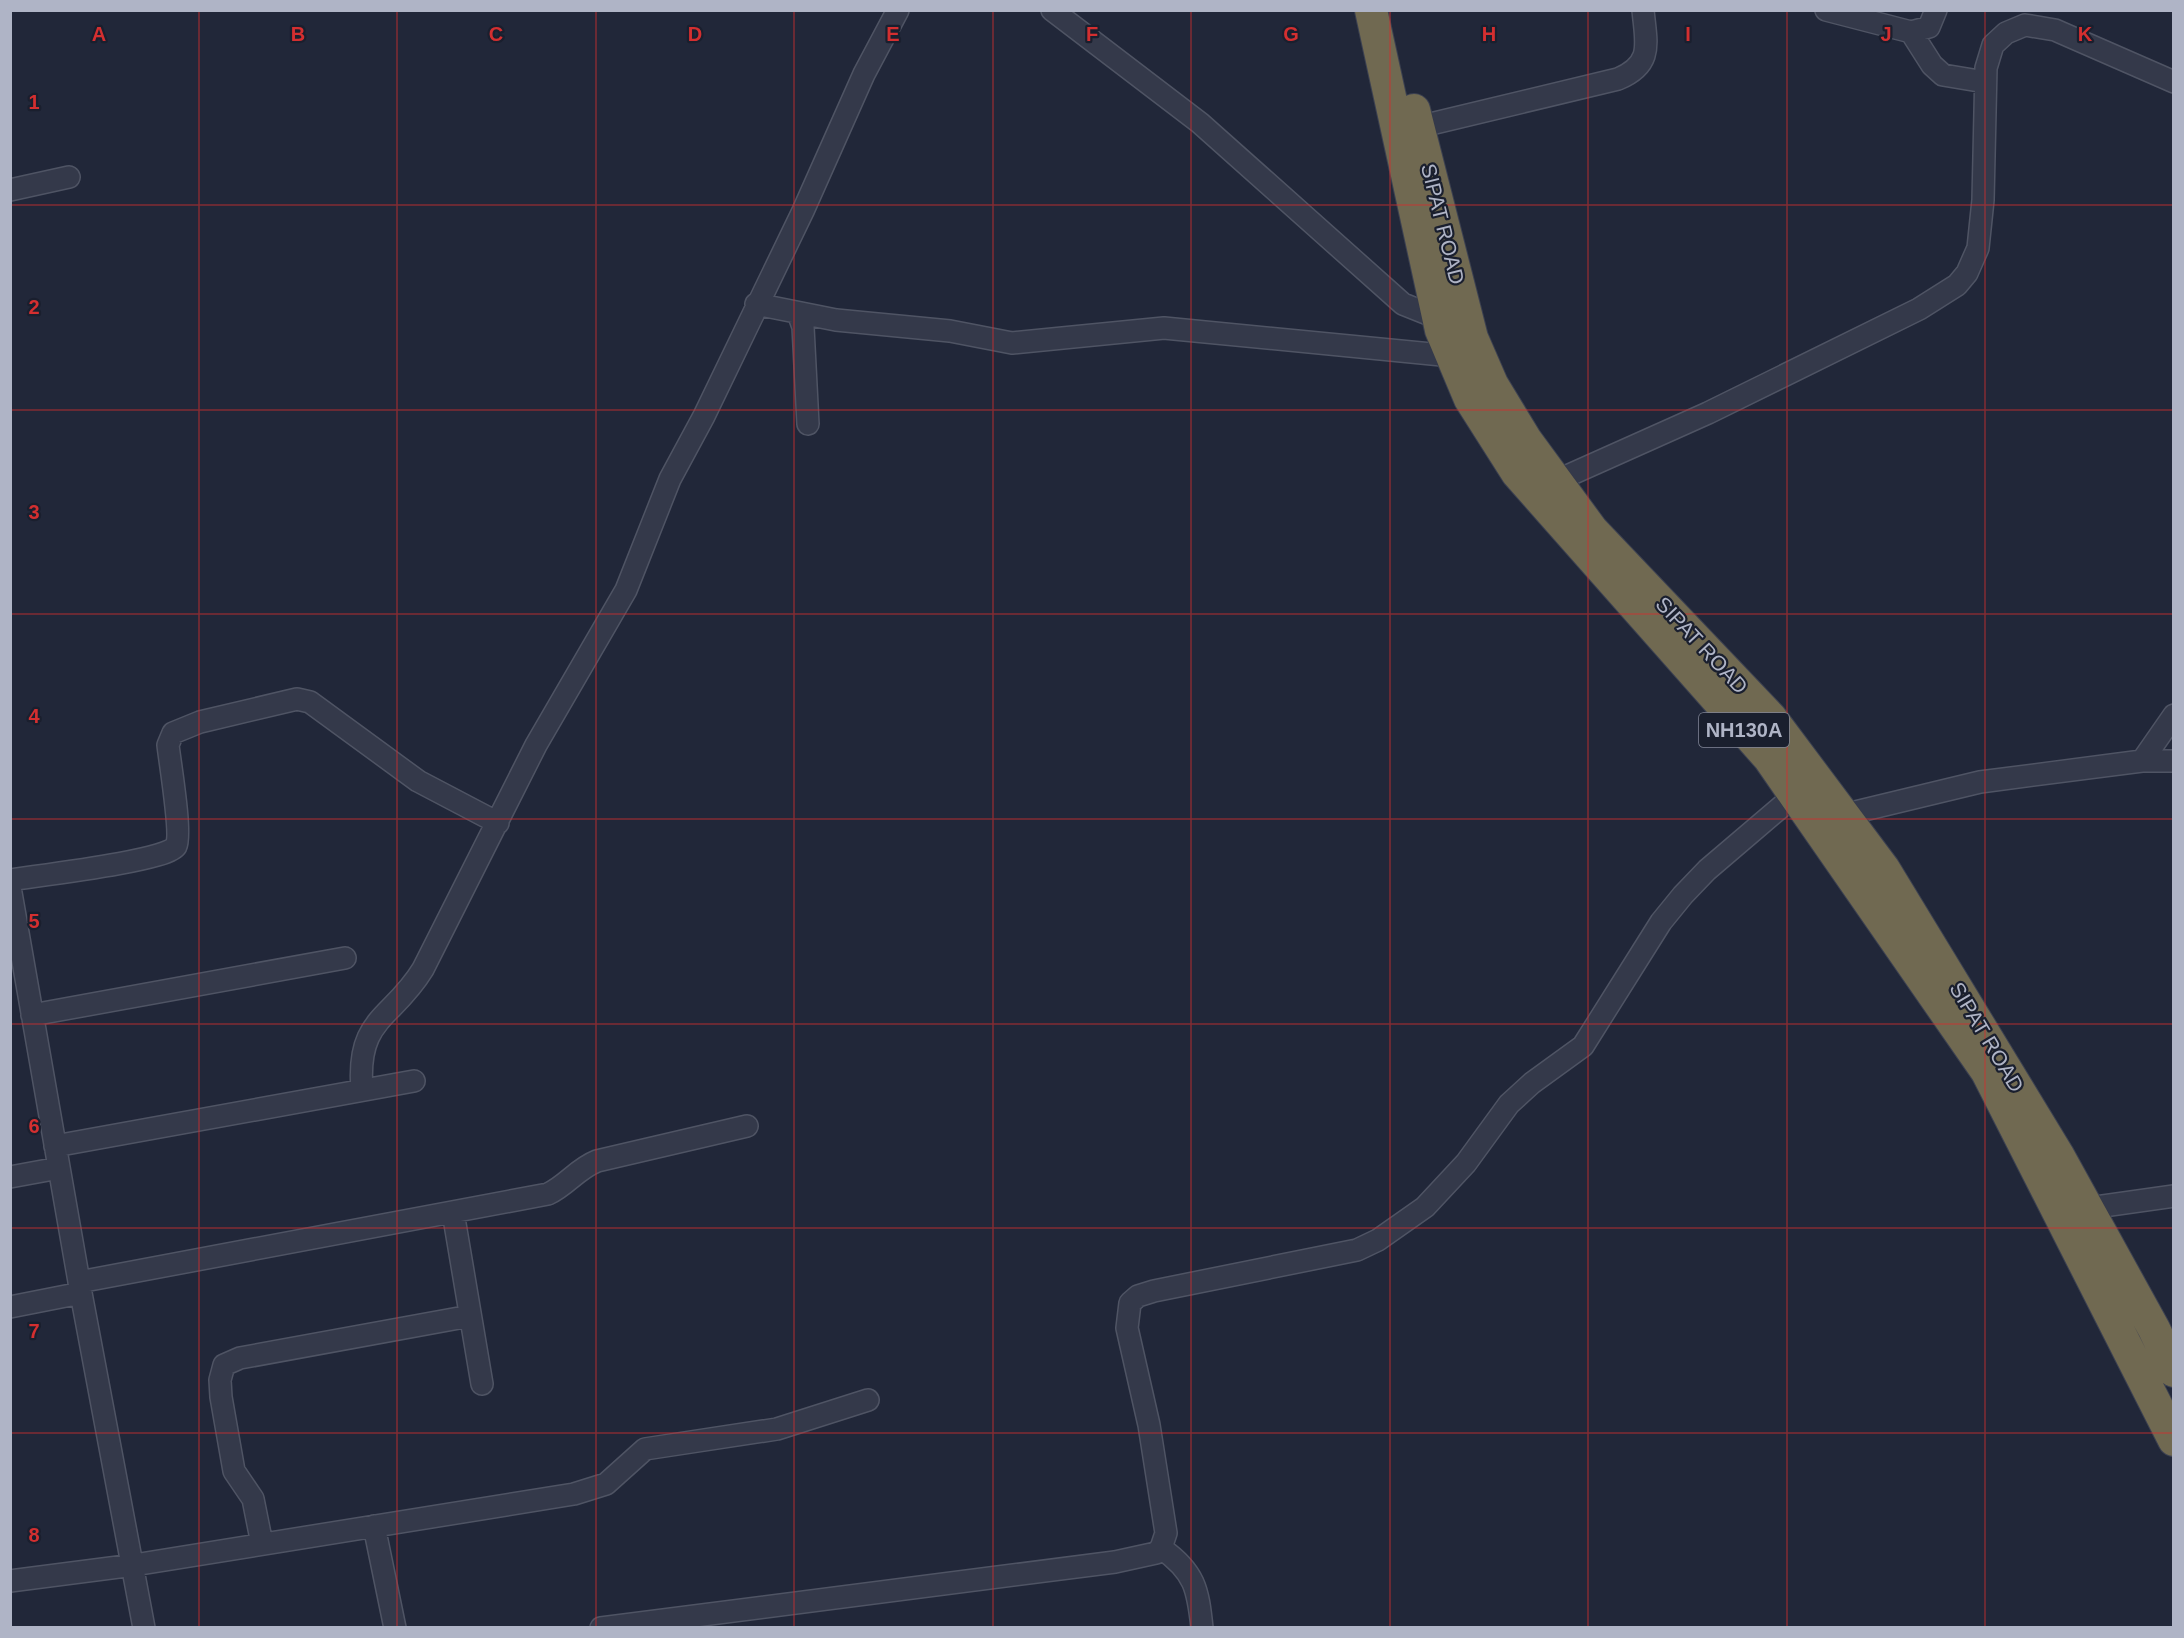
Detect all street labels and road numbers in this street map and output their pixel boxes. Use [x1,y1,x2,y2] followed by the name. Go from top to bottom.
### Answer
[1417,161,1469,287] street label: SIPAT ROAD
[1651,592,1753,698] street label: SIPAT ROAD
[1699,713,1789,747] road number: NH130A
[1945,978,2029,1096] street label: SIPAT ROAD

